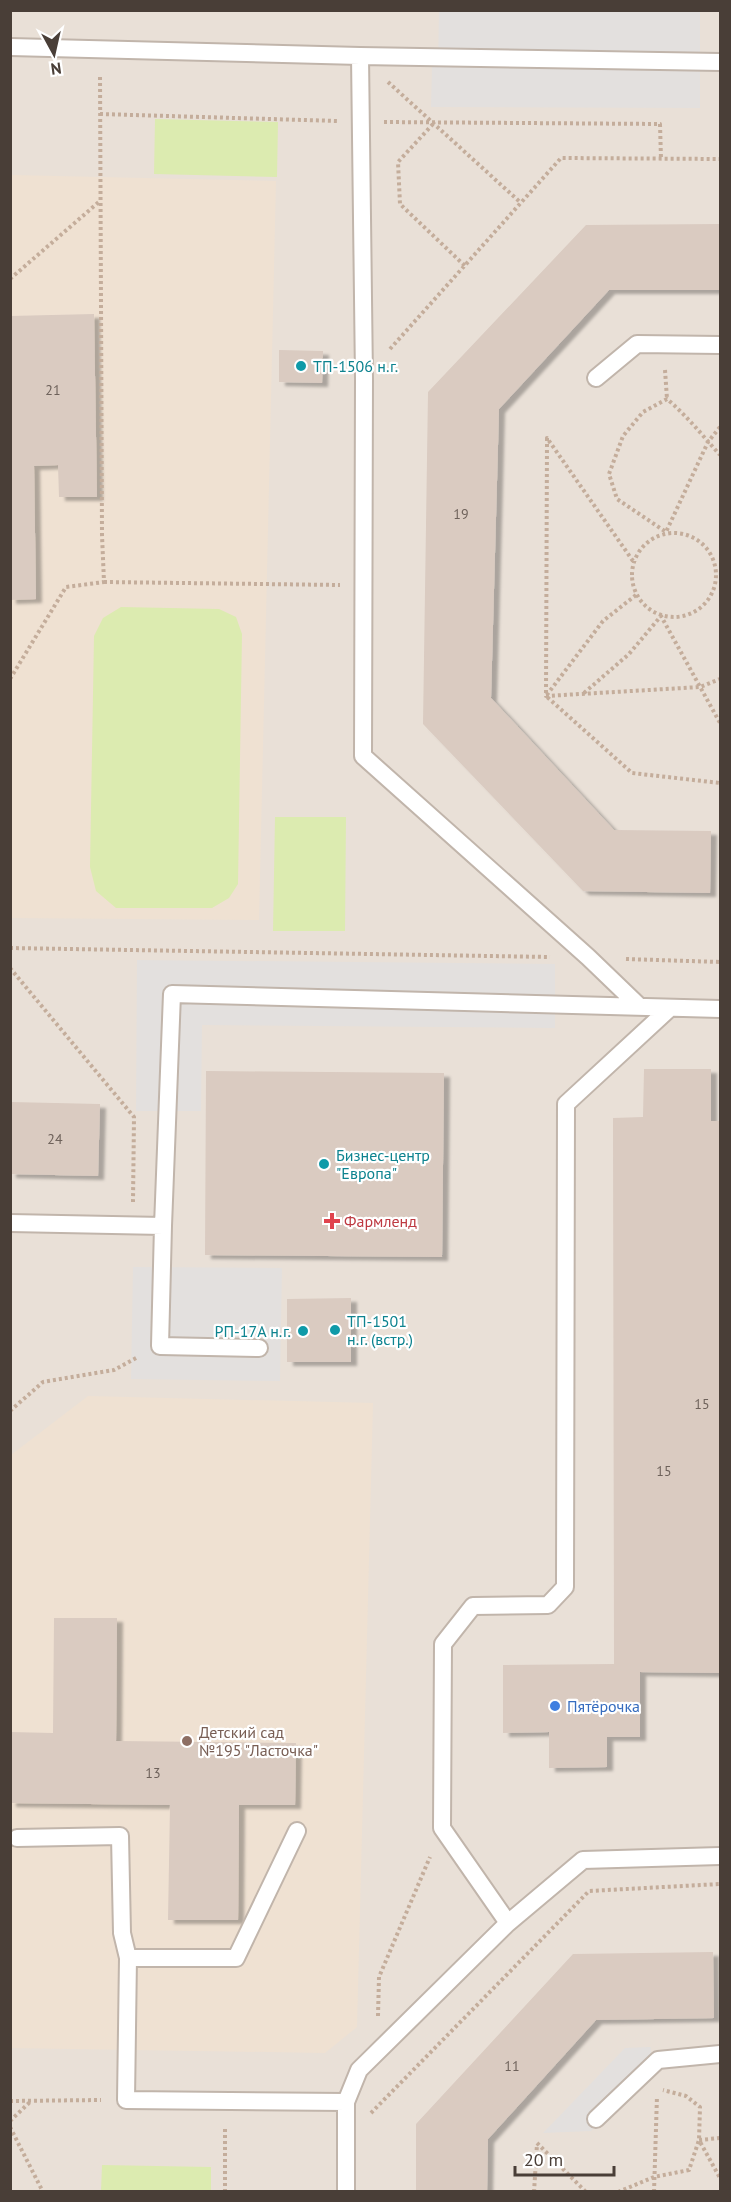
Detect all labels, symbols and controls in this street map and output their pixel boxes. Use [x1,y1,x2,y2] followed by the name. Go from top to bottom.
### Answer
[24,24,84,84] north arrow
[49,58,63,79] text: N
[313,356,398,376] place label: ТП-1506 н.г.
[294,359,308,373] marker: ТП-1506 н.г.
[45,381,61,399] house number: 21
[453,505,469,523] house number: 19
[47,1130,63,1148] house number: 24
[336,1145,430,1183] place label: Бизнес-центр "Европа"
[317,1157,331,1171] marker: Бизнес-центр "Европа"
[344,1211,417,1231] place label: Фармленд
[325,1214,339,1228] marker: Фармленд
[347,1311,413,1349] place label: ТП-1501 н.г. (встр.)
[214,1321,291,1341] place label: РП-17А н.г.
[328,1323,342,1337] marker: ТП-1501 н.г. (встр.)
[296,1324,310,1338] marker: РП-17А н.г.
[694,1395,710,1413] house number: 15
[656,1462,672,1480] house number: 15
[567,1696,640,1716] place label: Пятёрочка
[548,1699,562,1713] marker: Пятёрочка
[199,1722,318,1760] place label: Детский сад №195 "Ласточка"
[180,1734,194,1748] marker: Детский сад №195 "Ласточка"
[145,1764,161,1782] house number: 13
[504,2057,520,2075] house number: 11
[515,2139,614,2177] scale bar
[524,2148,563,2171] text: 20 m

